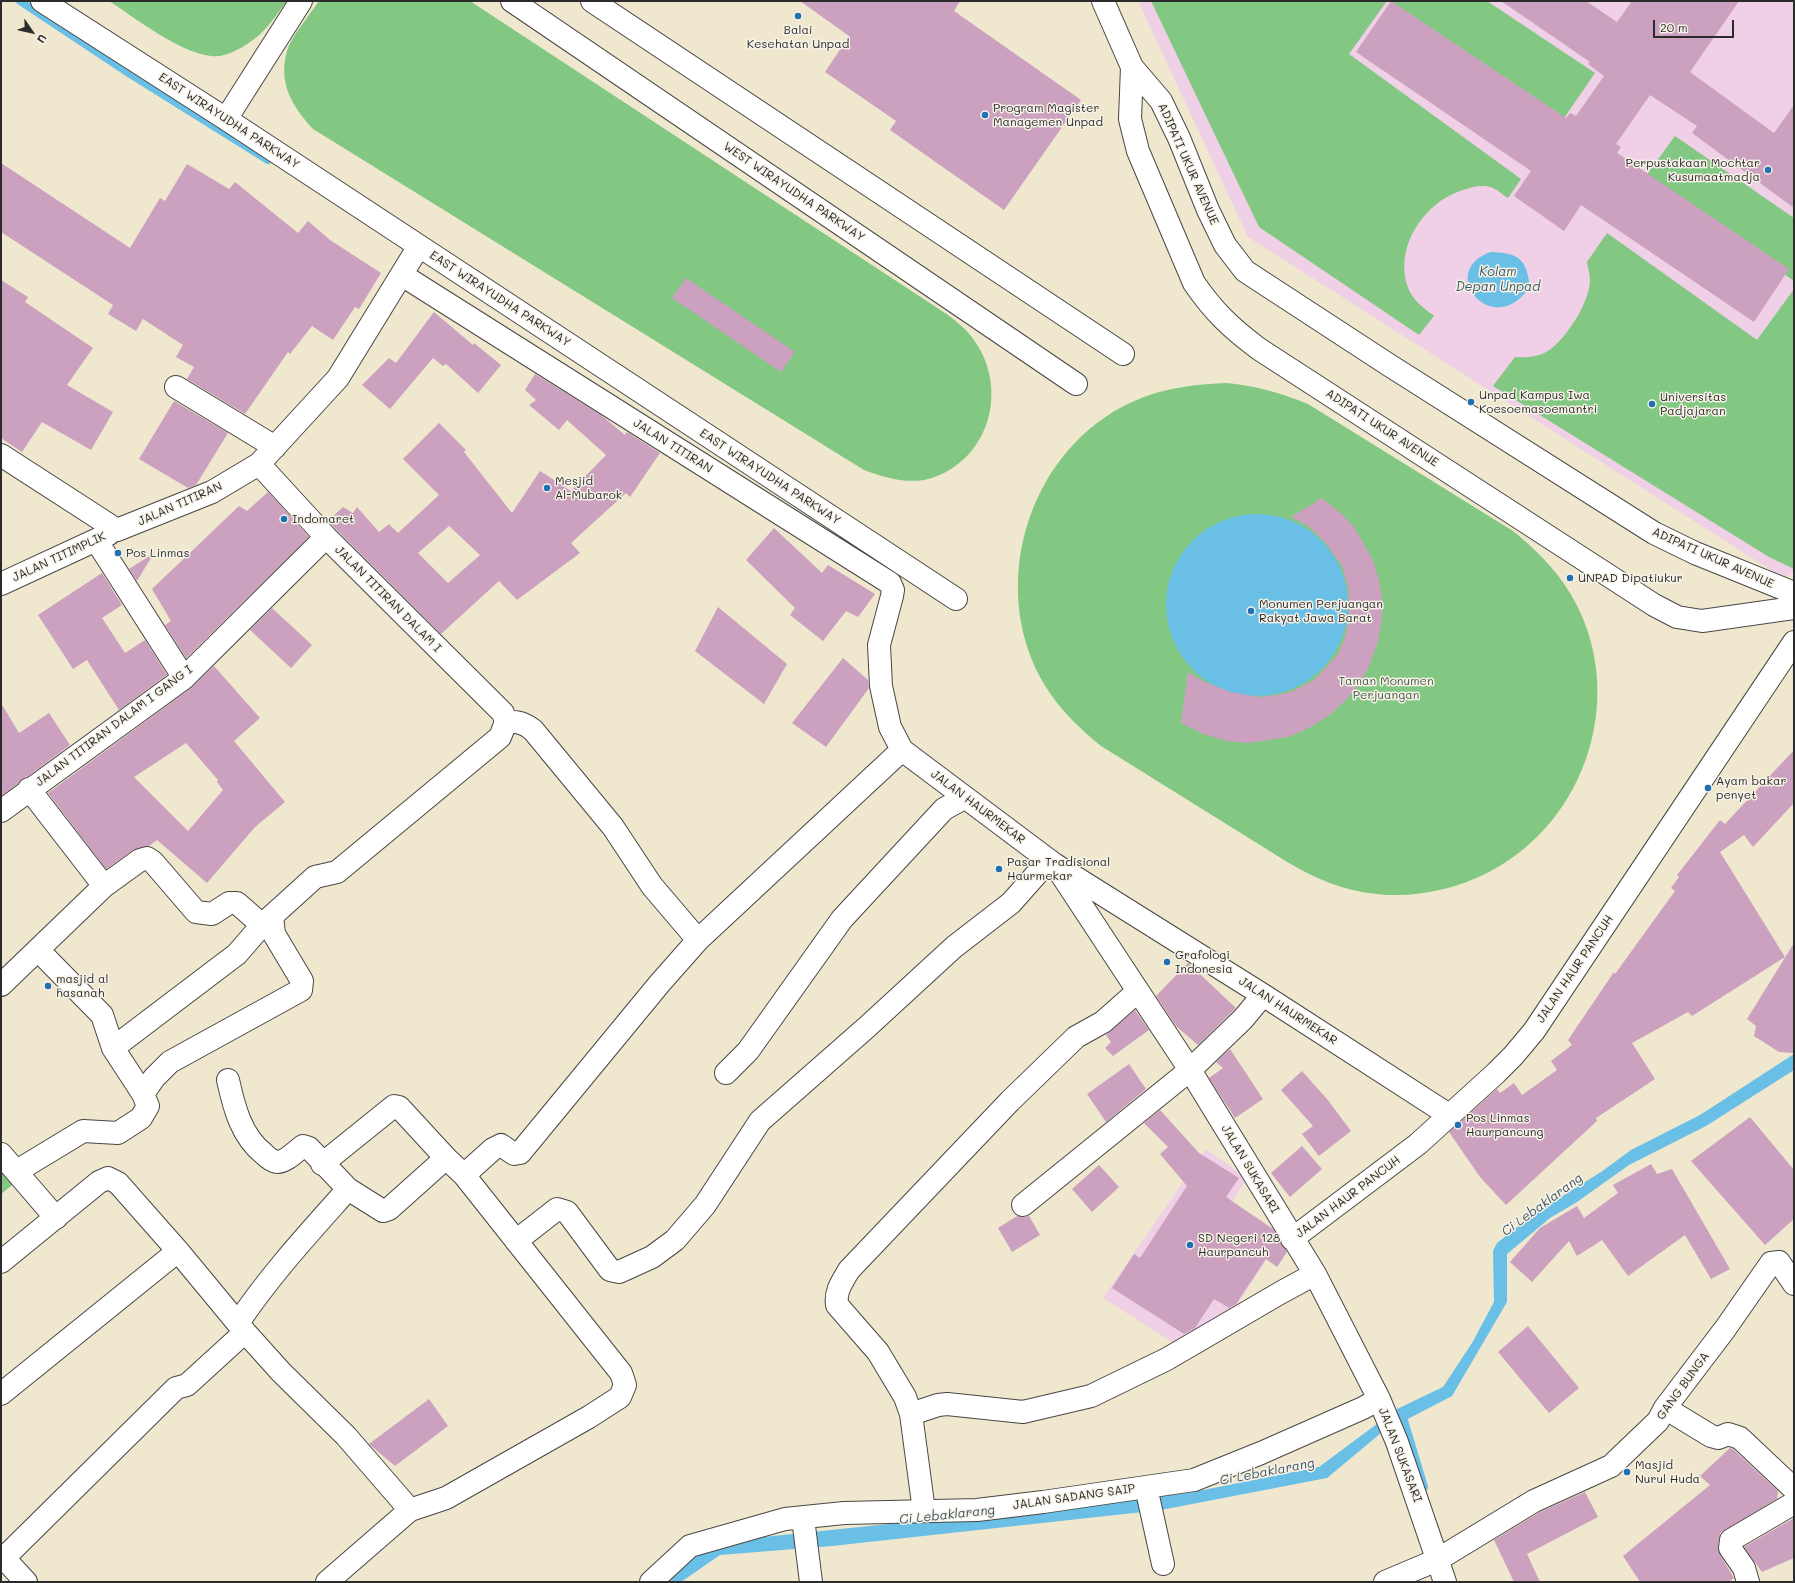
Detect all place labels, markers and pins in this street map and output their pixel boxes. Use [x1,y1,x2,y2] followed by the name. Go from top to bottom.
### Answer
[793,11,803,21] marker: Balai Kesehatan Unpad
[747,23,849,51] place label: Balai Kesehatan Unpad
[993,101,1103,129] place label: Program Magister Managemen Unpad
[980,110,990,120] marker: Program Magister Managemen Unpad
[1626,156,1760,184] place label: Perpustakaan Mochtar Kusumaatmadja
[1763,165,1773,175] marker: Perpustakaan Mochtar Kusumaatmadja
[1479,388,1597,416] place label: Unpad Kampus Iwa Koesoemasoemantri
[1660,390,1726,418] place label: Universitas Padjajaran
[1466,397,1476,407] marker: Unpad Kampus Iwa Koesoemasoemantri
[1647,399,1657,409] marker: Universitas Padjajaran
[555,474,622,502] place label: Mesjid Al-Mubarok
[542,483,552,493] marker: Mesjid Al-Mubarok
[292,512,354,526] place label: Indomaret
[279,514,289,524] marker: Indomaret
[126,546,190,560] place label: Pos Linmas
[113,548,123,558] marker: Pos Linmas
[1578,571,1683,585] place label: UNPAD Dipatiukur
[1565,573,1575,583] marker: UNPAD Dipatiukur
[1259,597,1383,625] place label: Monumen Perjuangan Rakyat Jawa Barat
[1246,606,1256,616] marker: Monumen Perjuangan Rakyat Jawa Barat
[1716,774,1786,802] place label: Ayam bakar penyet
[1703,783,1713,793] marker: Ayam bakar penyet
[1007,855,1110,883] place label: Pasar Tradisional Haurmekar
[994,864,1004,874] marker: Pasar Tradisional Haurmekar
[1175,948,1233,976] place label: Grafologi Indonesia
[1162,957,1172,967] marker: Grafologi Indonesia
[56,972,109,1000] place label: masjid al hasanah
[43,981,53,991] marker: masjid al hasanah
[1466,1111,1543,1139] place label: Pos Linmas Haurpancung
[1453,1120,1463,1130] marker: Pos Linmas Haurpancung
[1198,1231,1280,1259] place label: SD Negeri 128 Haurpancuh
[1185,1240,1195,1250] marker: SD Negeri 128 Haurpancuh
[1635,1458,1700,1486] place label: Masjid Nurul Huda
[1622,1467,1632,1477] marker: Masjid Nurul Huda

